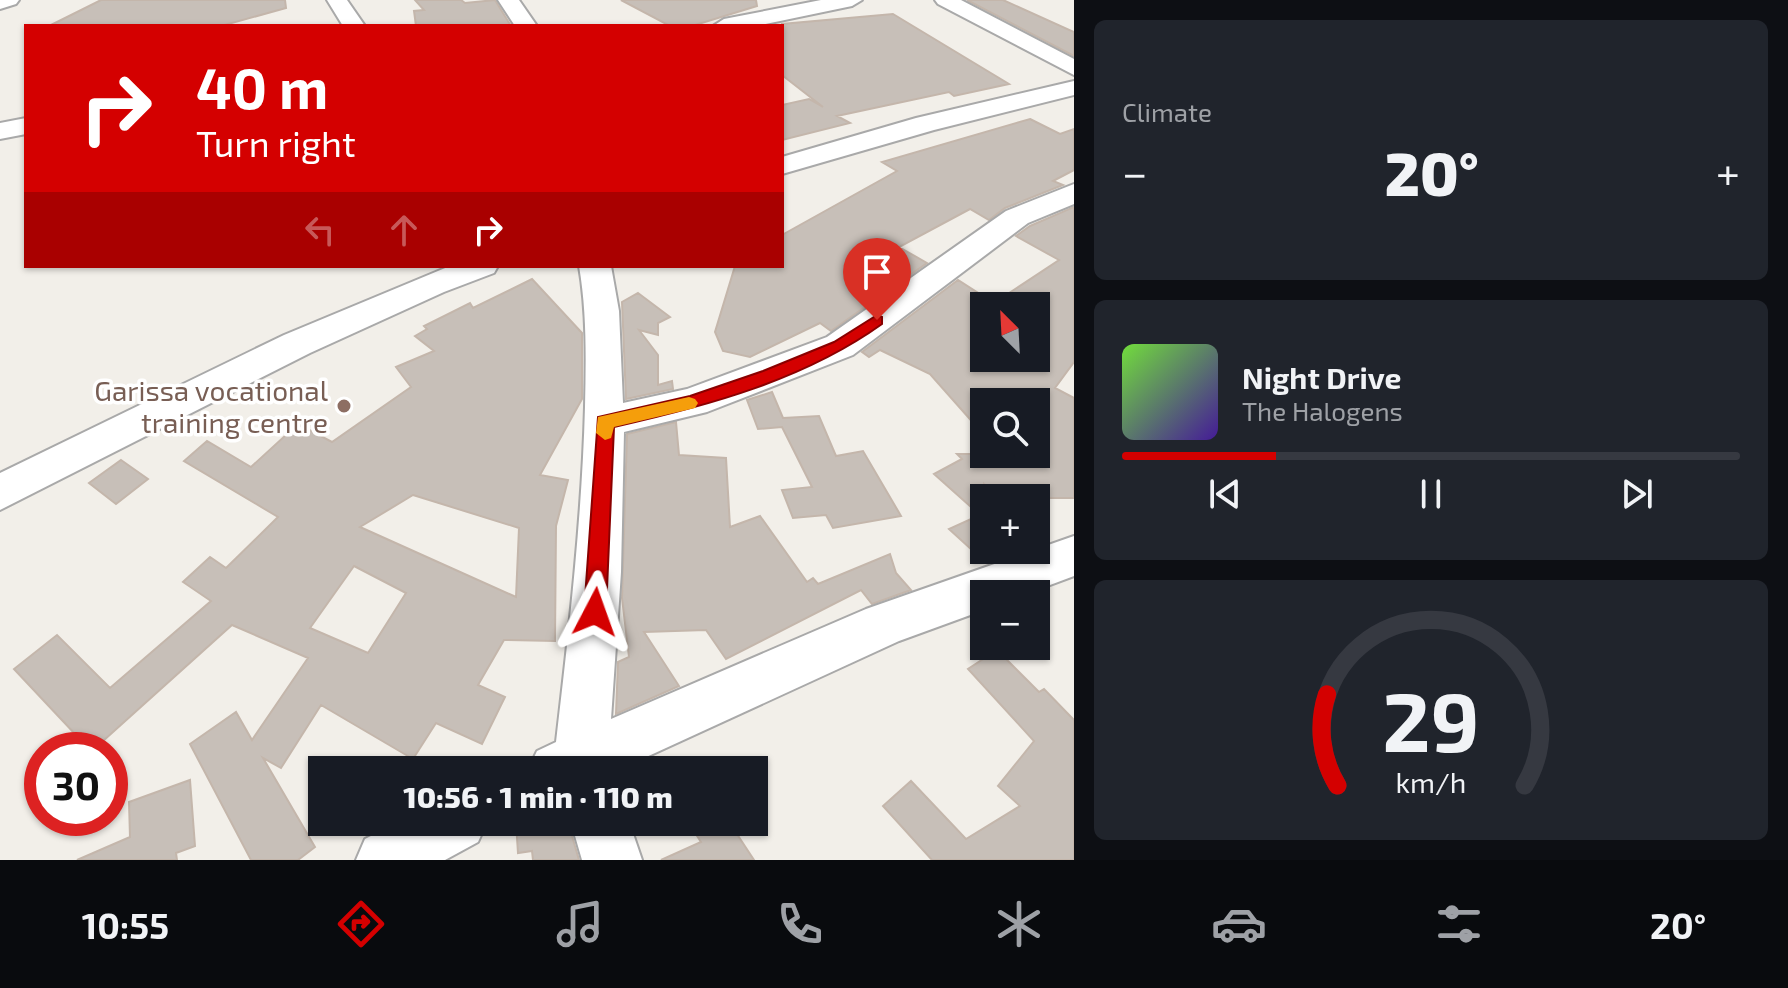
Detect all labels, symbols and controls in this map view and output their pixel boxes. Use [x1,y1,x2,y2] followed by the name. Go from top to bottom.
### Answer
[196,53,328,120] text: 40 m
[64,56,168,160] icon: right
[1122,96,1212,127] text: Climate
[196,121,356,164] text: Turn right
[1385,136,1479,208] text: 20°
[1122,145,1148,198] text: −
[1716,145,1740,198] text: +
[298,208,342,252] icon: left
[382,208,426,252] icon: ahead
[466,208,510,252] icon: right
[843,238,911,320] pin
[855,250,899,294] icon: arrive
[970,292,1050,372] north arrow
[970,292,1050,660] map controls
[1242,359,1401,395] text: Night Drive
[94,373,329,439] place label: Garissa vocational training centre
[970,388,1050,468] button: search
[1242,395,1403,426] text: The Halogens
[335,397,353,415] marker: Garissa vocational training centre
[1203,472,1247,516] icon: previous
[1409,472,1453,516] icon: pause
[1615,472,1659,516] icon: next
[970,484,1050,564] button: +
[553,570,637,654] position arrow
[970,580,1050,660] button: −
[1382,669,1480,769] text: 29
[24,732,128,836] speed limit sign: 30
[1396,764,1466,799] text: km/h
[403,778,673,814] text: 10:56 · 1 min · 110 m
[333,896,389,952] icon: directions
[552,896,608,952] icon: music
[772,896,828,952] icon: phone
[991,896,1047,952] icon: climate
[1211,896,1267,952] icon: car
[1431,896,1487,952] icon: filters
[82,903,169,946] text: 10:55
[1650,903,1706,946] text: 20°

